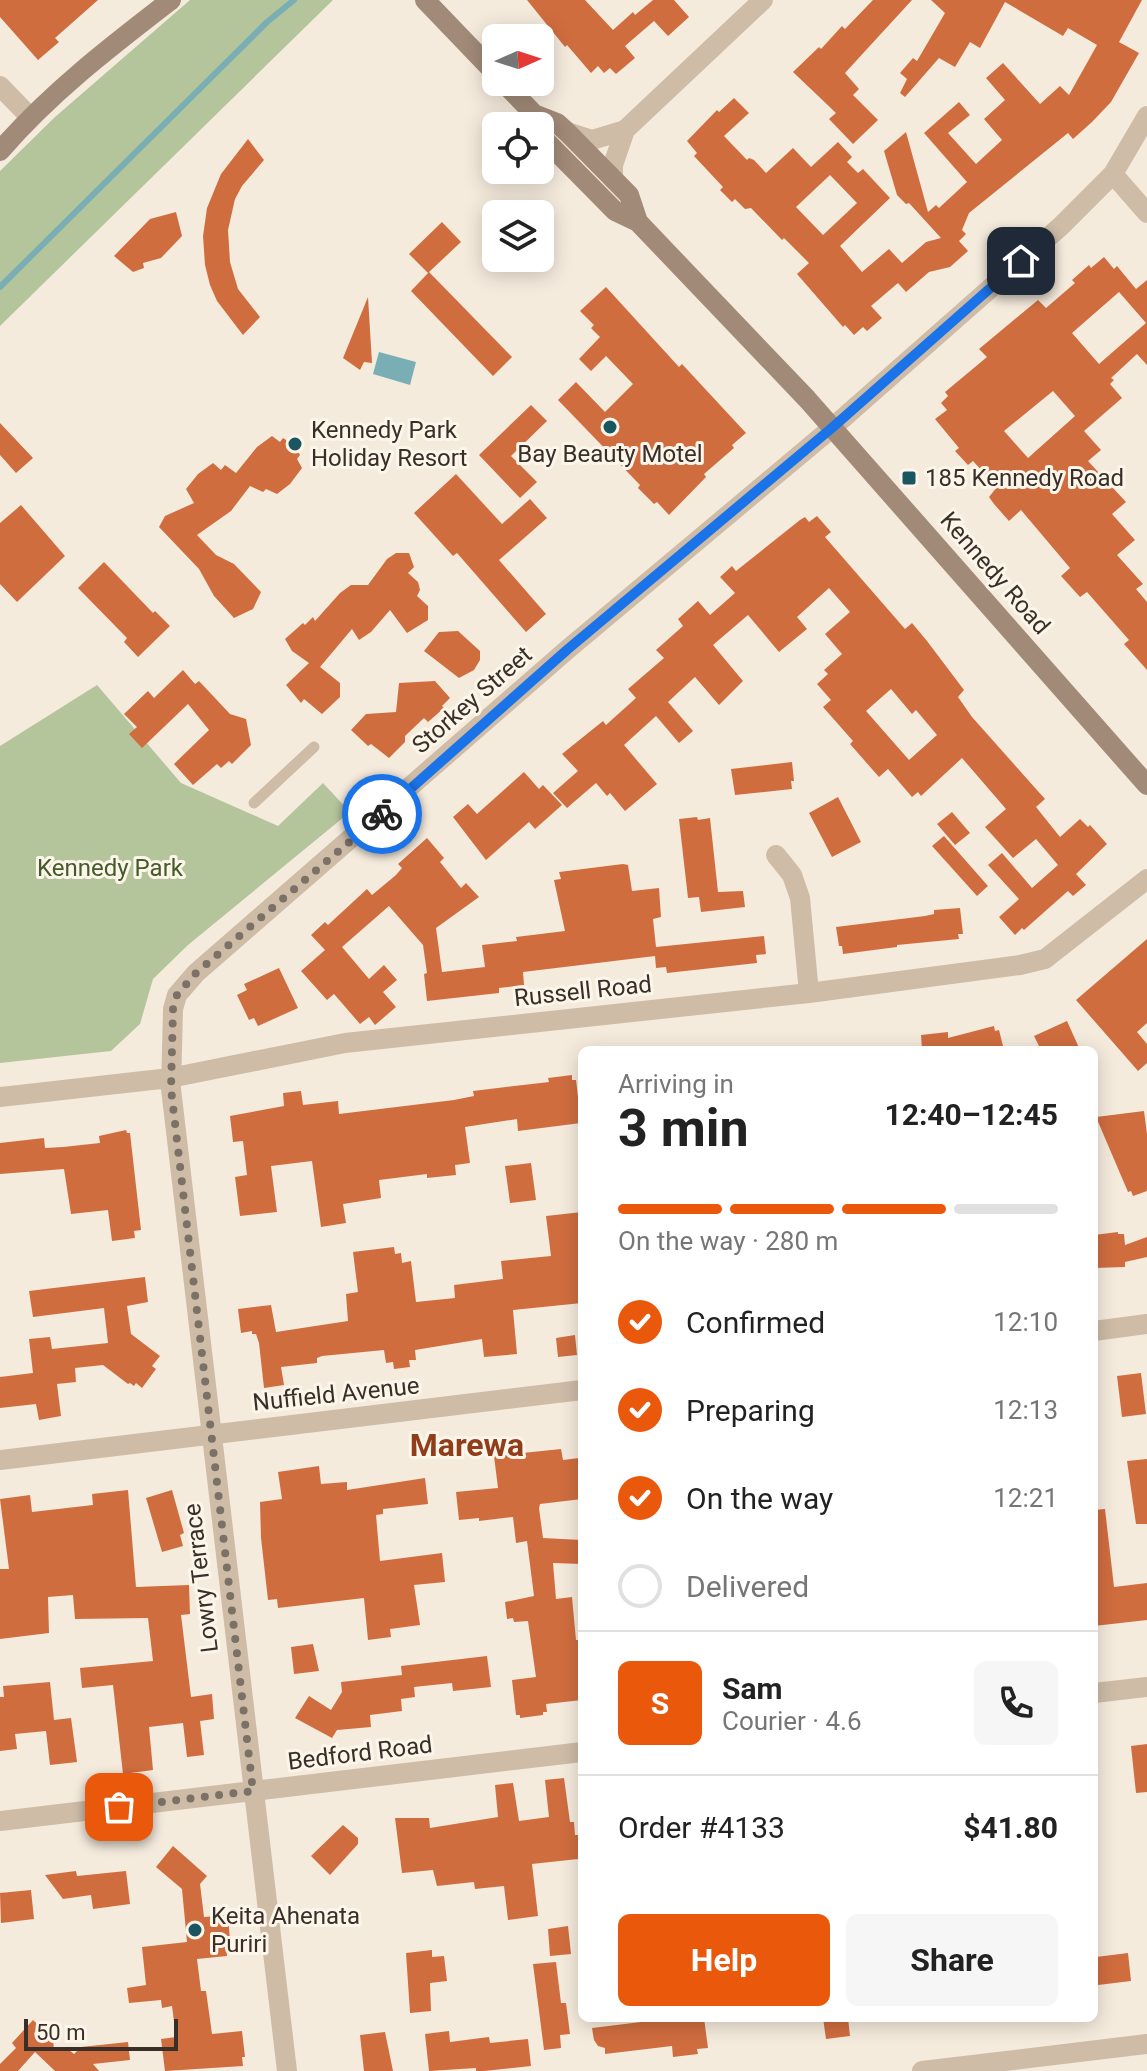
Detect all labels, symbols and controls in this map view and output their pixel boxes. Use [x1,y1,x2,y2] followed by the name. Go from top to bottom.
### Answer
[482,24,554,96] north arrow
[482,24,554,272] map controls
[482,112,554,184] button: locate
[482,200,554,272] button: layers
[987,227,1055,295] pin
[999,239,1043,283] icon: home
[311,416,468,472] place label: Kennedy Park Holiday Resort
[601,418,619,436] marker: Bay Beauty Motel
[286,435,304,453] marker: Kennedy Park Holiday Resort
[517,440,703,468] place label: Bay Beauty Motel
[925,464,1124,492] place label: 185 Kennedy Road
[900,469,918,487] marker: 185 Kennedy Road
[934,506,1056,640] street label: Kennedy Road
[407,641,537,759] street label: Storkey Street
[342,774,422,854] courier
[360,792,404,836] icon: bike
[37,854,184,882] park label: Kennedy Park
[513,970,653,1012] street label: Russell Road
[618,1069,734,1099] text: Arriving in
[884,1097,1058,1132] text: 12:40–12:45
[618,1098,749,1159] text: 3 min
[618,1226,838,1256] text: On the way · 280 m
[618,1300,662,1344] icon: check
[686,1305,825,1340] text: Confirmed
[993,1307,1058,1337] text: 12:10
[251,1371,421,1417] street label: Nuffield Avenue
[618,1388,662,1432] icon: check
[686,1393,815,1428] text: Preparing
[993,1395,1058,1425] text: 12:13
[410,1426,524,1464] district label: Marewa
[618,1476,662,1520] icon: check
[686,1481,833,1516] text: On the way
[993,1483,1058,1513] text: 12:21
[178,1502,224,1654] street label: Lowry Terrace
[686,1569,809,1604] text: Delivered
[974,1661,1058,1745] button: phone
[722,1671,783,1706] text: Sam
[651,1686,669,1721] text: S
[722,1706,862,1736] text: Courier · 4.6
[286,1730,434,1776] street label: Bedford Road
[85,1773,153,1841] pin
[97,1785,141,1829] icon: bag
[618,1810,785,1845] text: Order #4133
[963,1810,1058,1845] text: $41.80
[211,1902,360,1958] place label: Keita Ahenata Puriri
[618,1914,830,2006] button: Help
[846,1914,1058,2006] button: Share
[186,1921,204,1939] marker: Keita Ahenata Puriri
[24,2015,178,2051] scale bar
[36,2020,85,2045] text: 50 m

